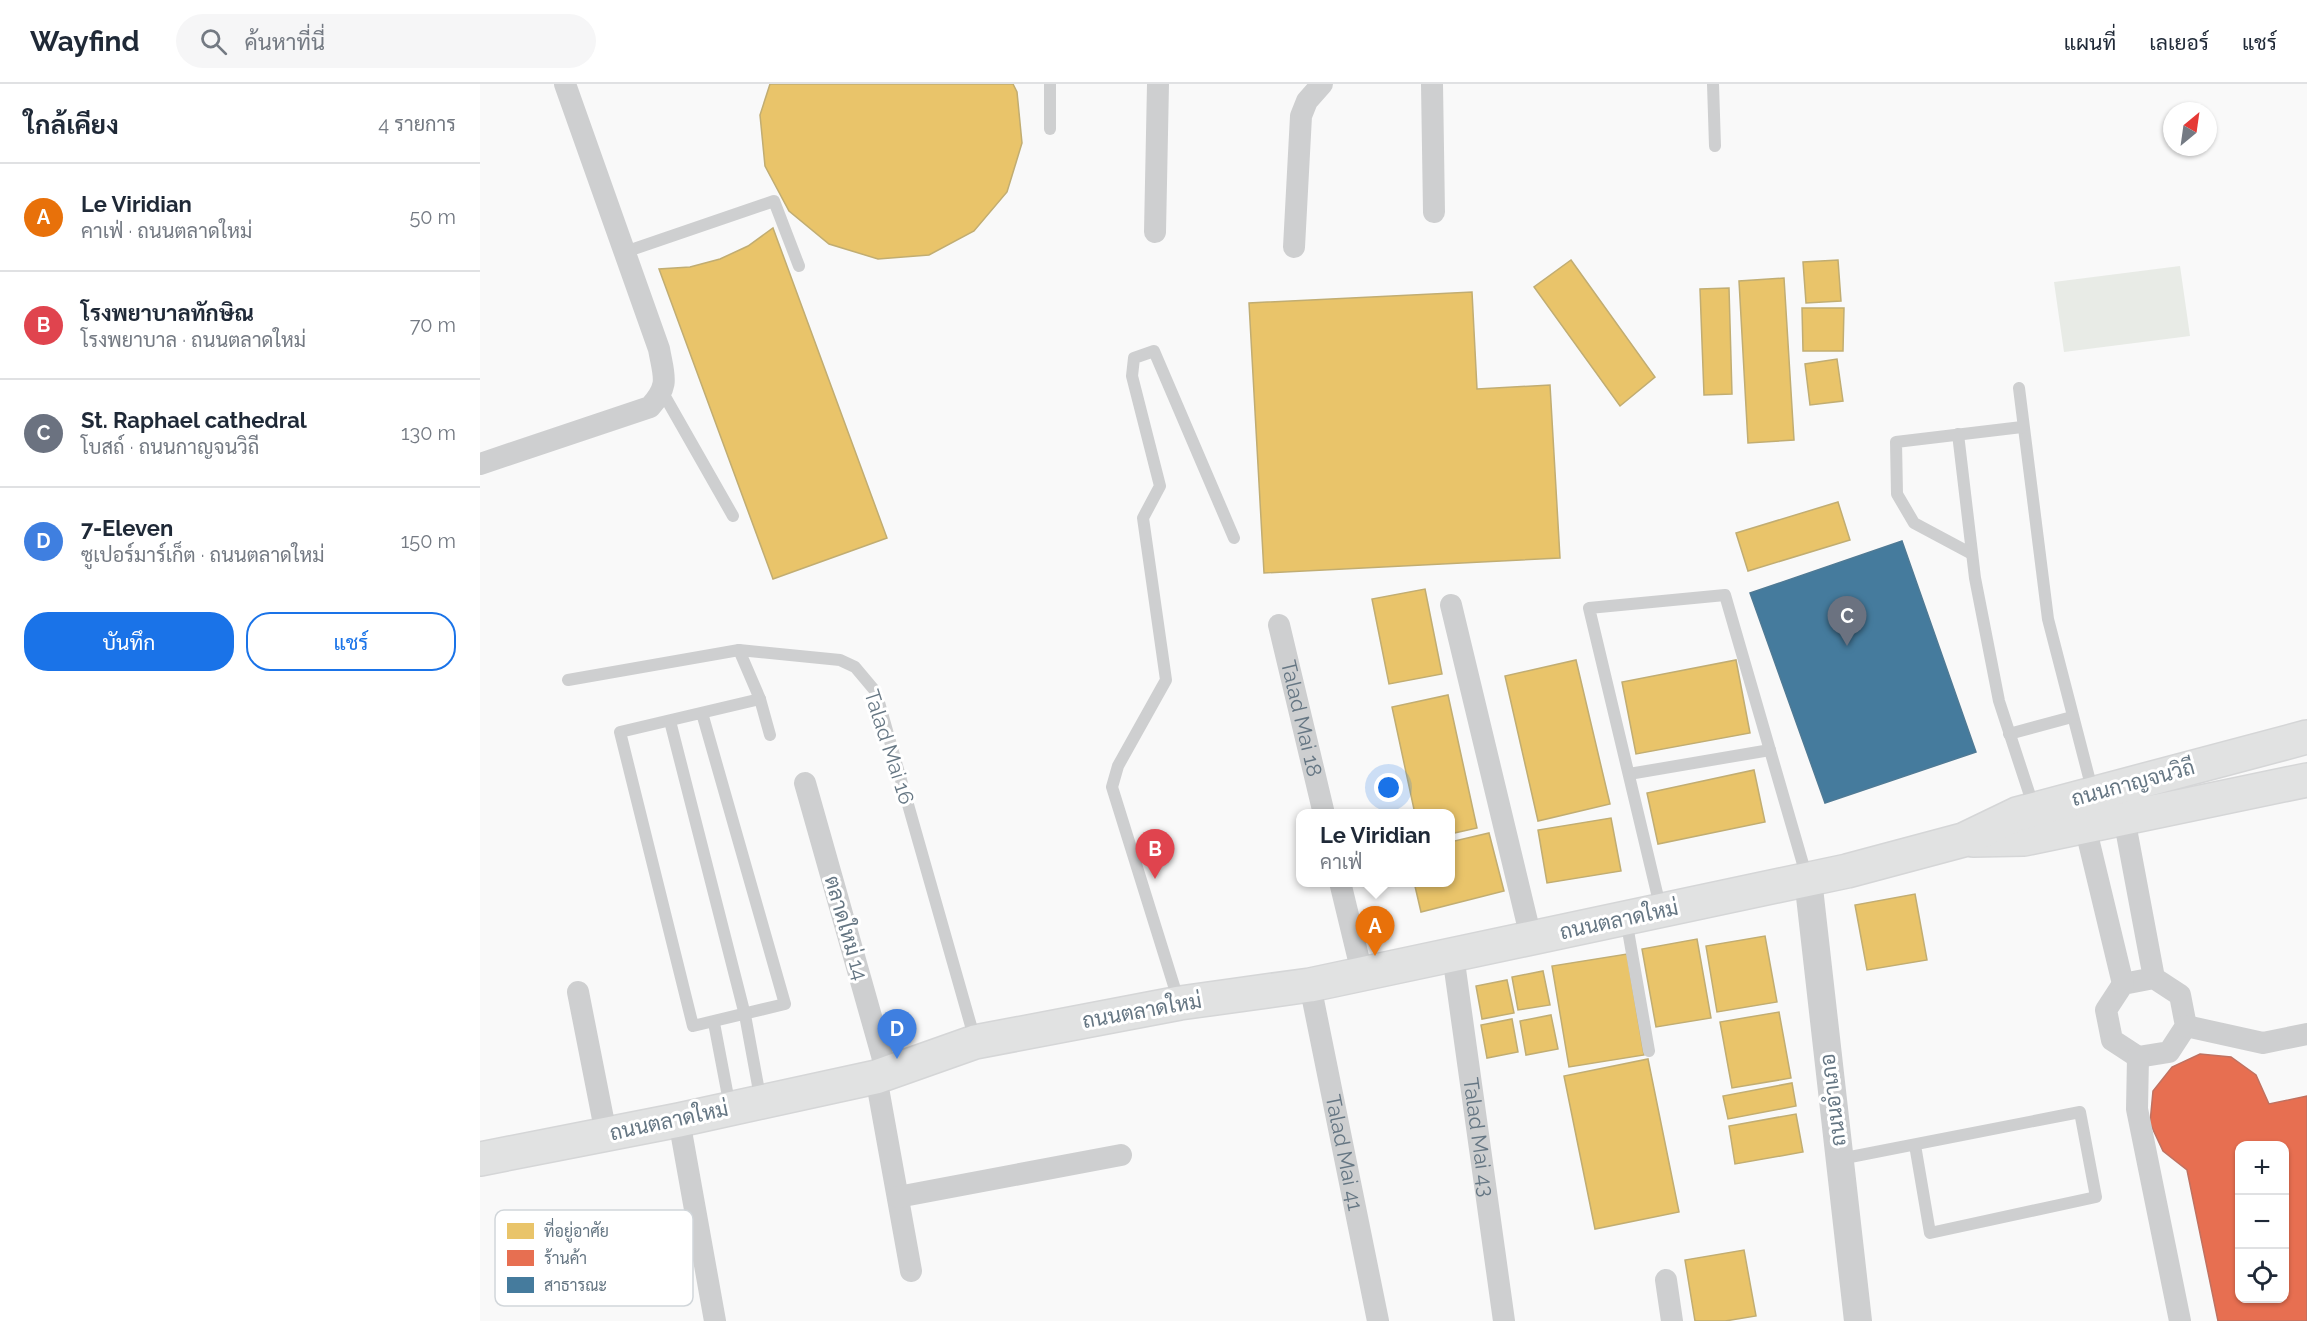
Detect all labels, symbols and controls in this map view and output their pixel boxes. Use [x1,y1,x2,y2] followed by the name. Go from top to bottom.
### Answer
[176,14,596,68] search box
[30,25,140,58] text: Wayfind
[197,25,230,58] icon: search
[245,29,325,55] text: ค้นหาที่นี่
[2064,30,2116,55] text: แผนที่
[2149,30,2209,55] text: เลเยอร์
[2242,30,2277,55] text: แชร์
[2163,102,2217,156] north arrow
[24,110,119,140] text: ใกล้เคียง
[378,112,456,136] text: 4 รายการ
[81,191,192,217] text: Le Viridian
[37,205,50,229] text: A
[409,205,456,229] text: 50 m
[81,219,252,243] text: คาเฟ่ · ถนนตลาดใหม่
[81,300,254,326] text: โรงพยาบาลทักษิณ
[37,313,50,337] text: B
[410,313,456,337] text: 70 m
[81,328,306,352] text: โรงพยาบาล · ถนนตลาดใหม่
[81,407,307,433] text: St. Raphael cathedral
[37,421,50,445] text: C
[401,421,456,445] text: 130 m
[81,435,259,459] text: โบสถ์ · ถนนกาญจนวิถี
[81,515,173,541] text: 7-Eleven
[36,529,51,553] text: D
[401,529,456,553] text: 150 m
[81,543,324,567] text: ซูเปอร์มาร์เก็ต · ถนนตลาดใหม่
[1828,596,1866,646] pin: C
[24,612,234,671] button: บันทึก
[246,612,456,671] button: แชร์
[1276,658,1328,779] street label: Talad Mai 18
[859,686,920,807] street label: Talad Mai 16
[2068,754,2197,811] street label: ถนนกาญจนวิถี
[1374,773,1403,802] your location
[1296,809,1455,887] popup
[1320,822,1431,848] text: Le Viridian
[1136,830,1174,879] pin: B
[1320,850,1362,874] text: คาเฟ่
[820,873,873,983] street label: ตลาดใหม่ 14
[1557,895,1681,944] street label: ถนนตลาดใหม่
[1356,906,1394,956] pin: A
[1080,988,1204,1033] street label: ถนนตลาดใหม่
[878,1010,916,1059] pin: D
[1814,1052,1851,1148] street label: ถนนอำเภอ
[1458,1076,1500,1198] street label: Talad Mai 43
[1320,1092,1368,1213] street label: Talad Mai 41
[607,1096,731,1145] street label: ถนนตลาดใหม่
[2235,1141,2289,1303] map controls
[2235,1141,2289,1195] button: +
[2235,1195,2289,1249] button: −
[495,1210,693,1306] legend
[544,1217,609,1243] text: ที่อยู่อาศัย
[544,1248,587,1268] text: ร้านค้า
[2235,1249,2289,1303] button: locate
[544,1276,607,1295] text: สาธารณะ

